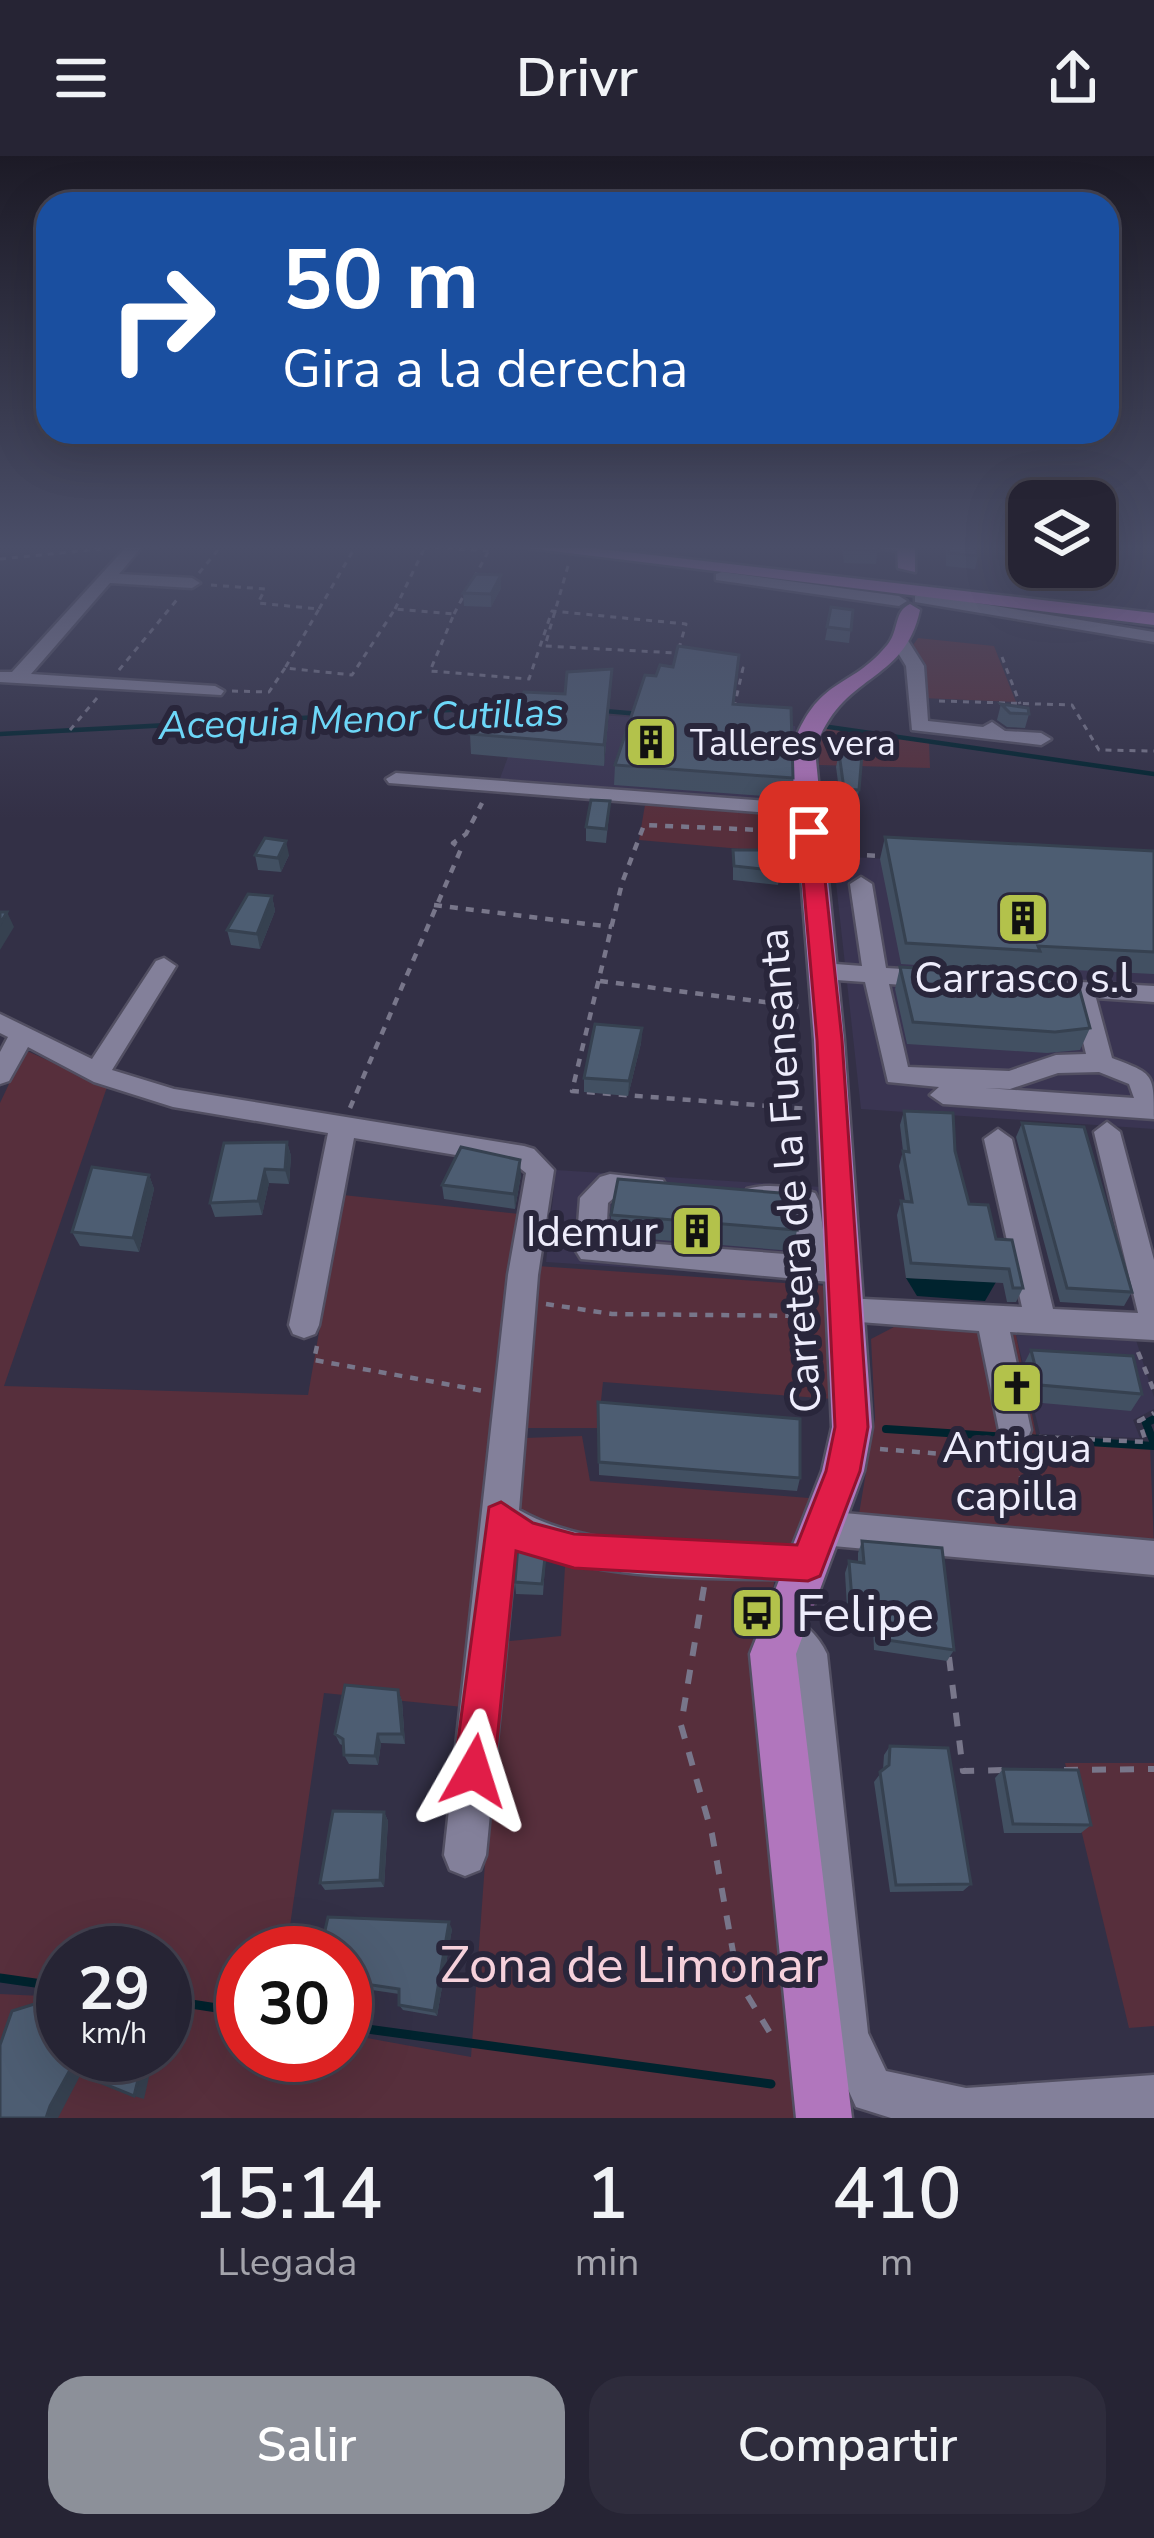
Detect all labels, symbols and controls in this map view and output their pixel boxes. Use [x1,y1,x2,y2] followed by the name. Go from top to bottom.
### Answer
[516,41,638,115] text: Drivr
[48,45,114,111] icon: menu
[1040,45,1106,111] icon: share
[282,223,479,338] text: 50 m
[84,240,240,396] icon: right
[282,332,689,406] text: Gira a la derecha
[1008,480,1116,588] map controls
[1008,480,1116,588] button: layers
[156,686,565,753] water label: Acequia Menor Cutillas
[623,714,679,770] building icon: Talleres vera
[690,719,896,768] place label: Talleres vera
[758,781,860,883] pin
[776,799,842,865] icon: arrive
[995,890,1051,946] building icon: Carrasco s.l
[745,927,836,1415] street label: Carretera de la Fuensanta
[914,950,1132,1007] place label: Carrasco s.l
[669,1203,725,1259] building icon: Idemur
[526,1204,658,1261] place label: Idemur
[989,1360,1045,1416] church icon: Antigua capilla
[942,1420,1092,1525] place label: Antigua capilla
[796,1579,934,1649] place label: Felipe
[729,1585,785,1641] bus stop icon: Felipe
[411,1708,537,1834] position arrow
[216,1926,372,2082] speed limit sign: 30
[440,1930,822,2000] park label: Zona de Limonar
[78,1948,150,2030] text: 29
[81,2013,147,2054] text: km/h
[192,2145,382,2243] text: 15:14
[586,2145,629,2243] text: 1
[832,2145,961,2243] text: 410
[217,2236,358,2289] text: Llegada
[575,2236,639,2289] text: min
[880,2236,913,2289] text: m
[48,2376,565,2514] button: Salir
[589,2376,1106,2514] button: Compartir

